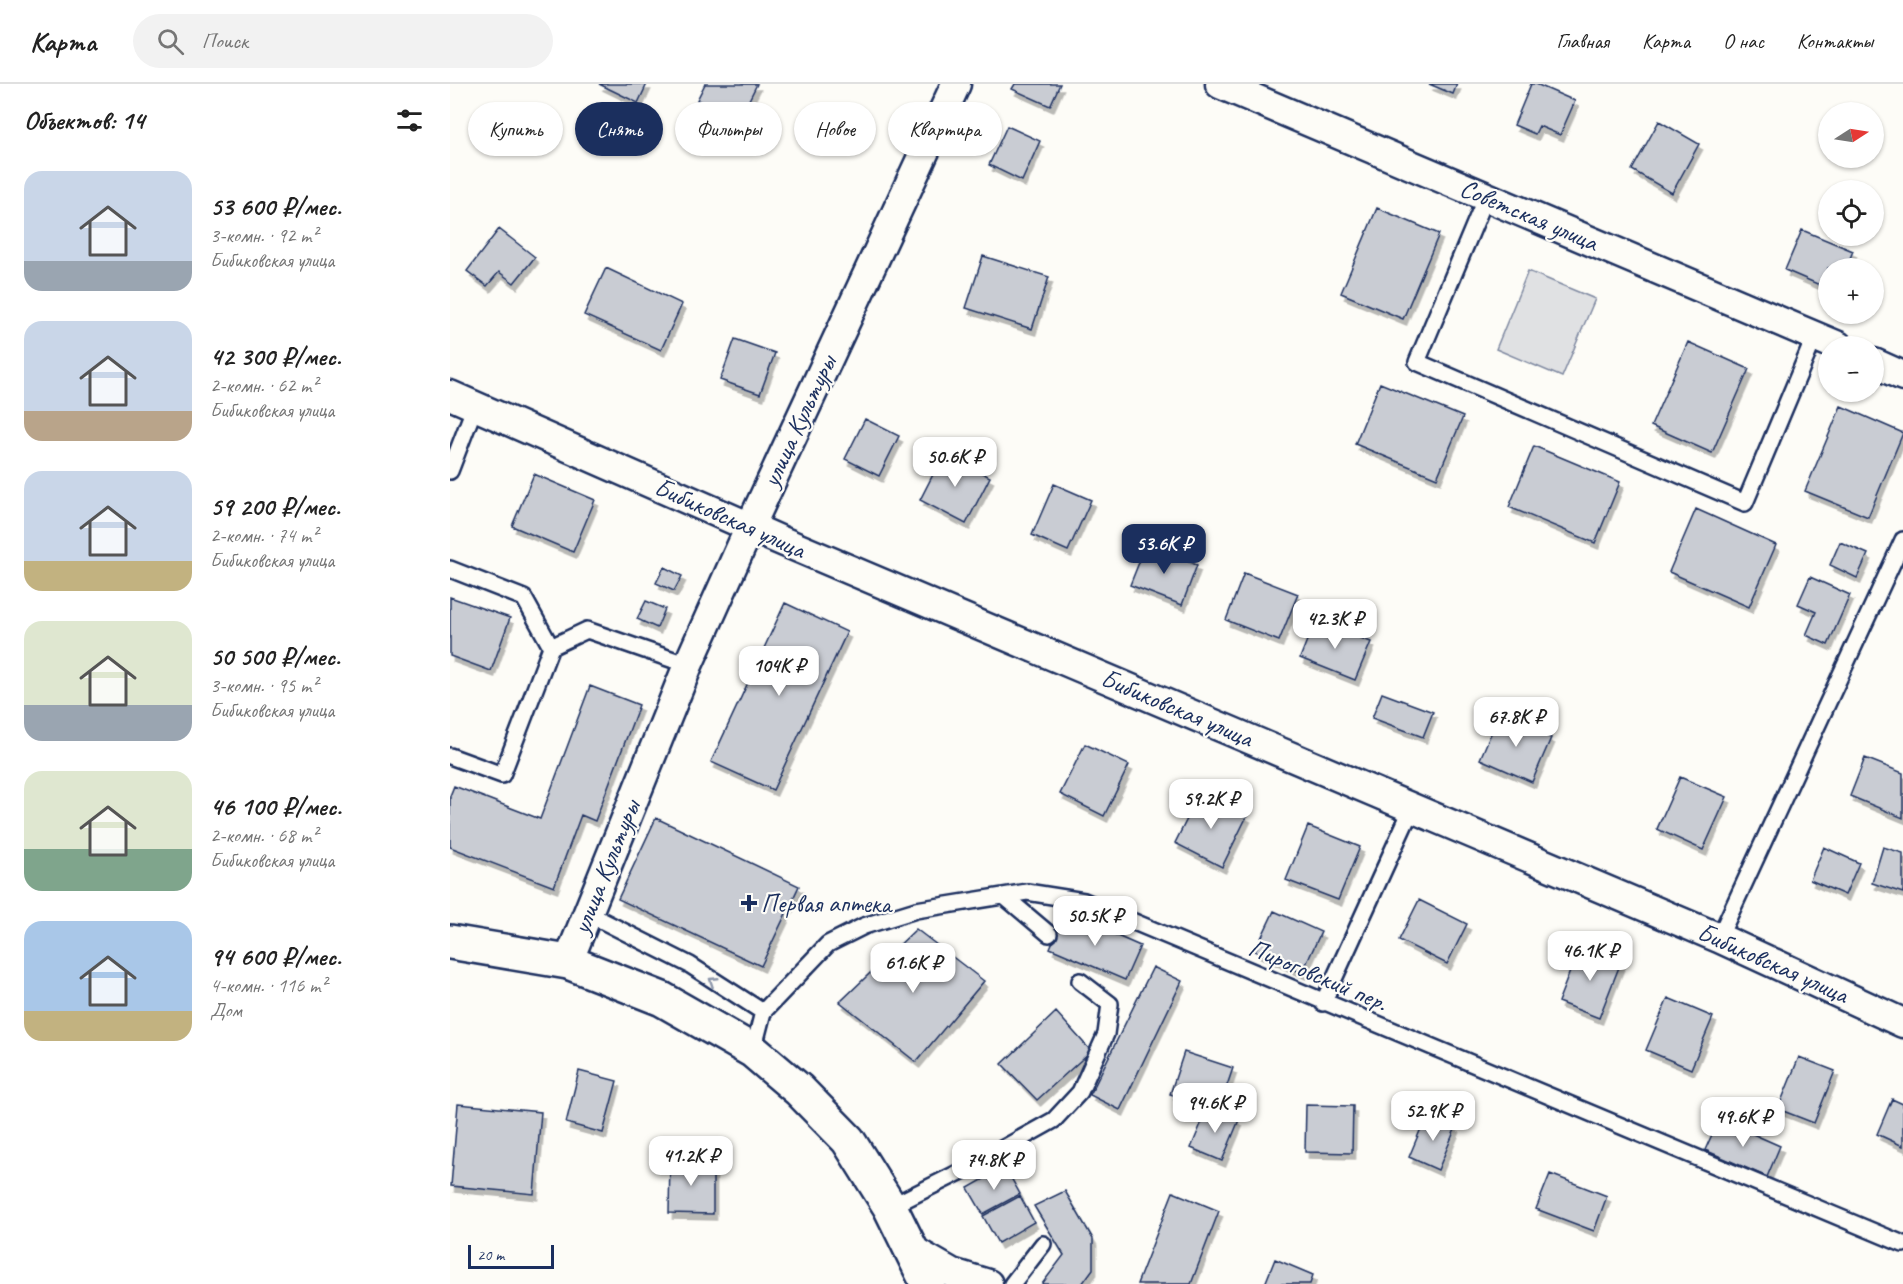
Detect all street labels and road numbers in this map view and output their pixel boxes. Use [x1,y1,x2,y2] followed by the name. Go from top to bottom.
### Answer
[1455,171,1604,259] street label: Советская улица
[753,348,845,494] street label: улица Культуры
[649,470,812,567] street label: Бибиковская улица
[1096,661,1259,755] street label: Бибиковская улица
[563,793,649,941] street label: улица Культуры
[1692,915,1855,1012] street label: Бибиковская улица
[1244,931,1393,1019] street label: Пироговский пер.

